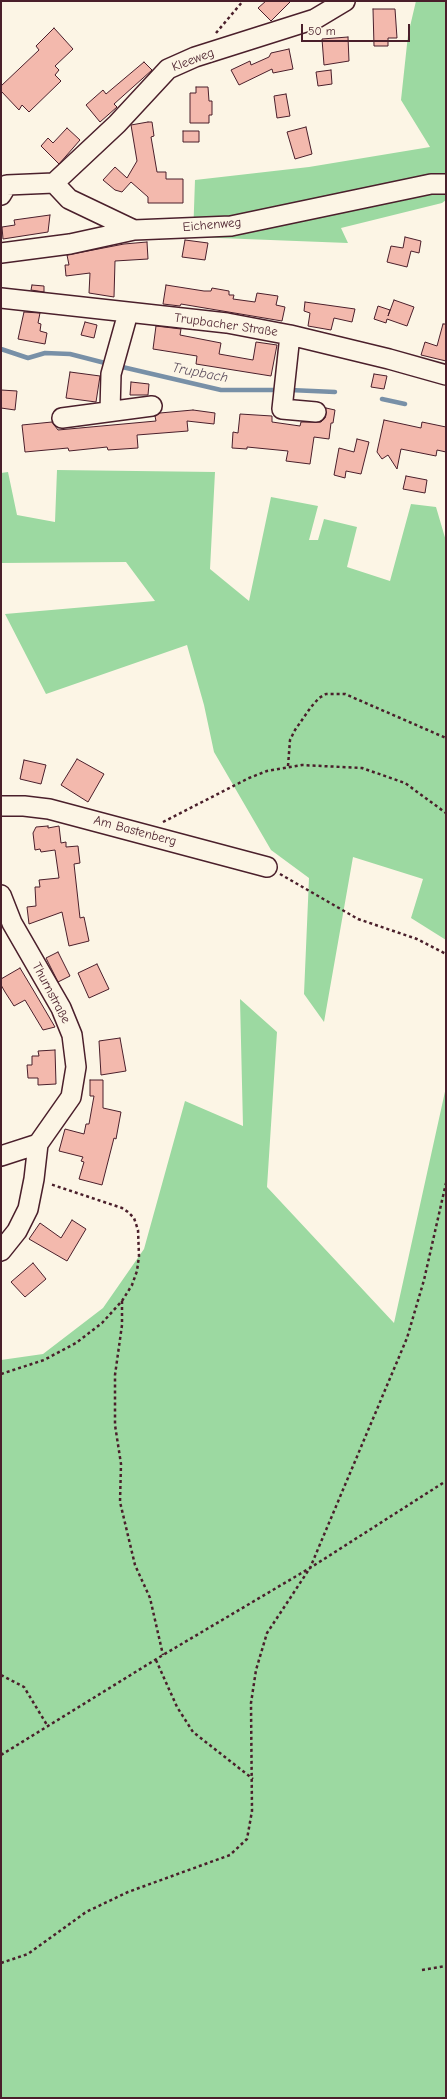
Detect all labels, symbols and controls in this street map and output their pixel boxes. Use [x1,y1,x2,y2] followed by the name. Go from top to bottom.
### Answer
[303,16,412,42] scale bar
[308,24,336,38] text: 50 m
[170,45,216,75] street label: Kleeweg
[182,215,242,235] street label: Eichenweg
[173,310,279,340] street label: Trupbacher Straße
[171,359,229,387] water label: Trupbach
[92,812,178,850] street label: Am Bastenberg
[28,960,74,1026] street label: Thurnstraße

